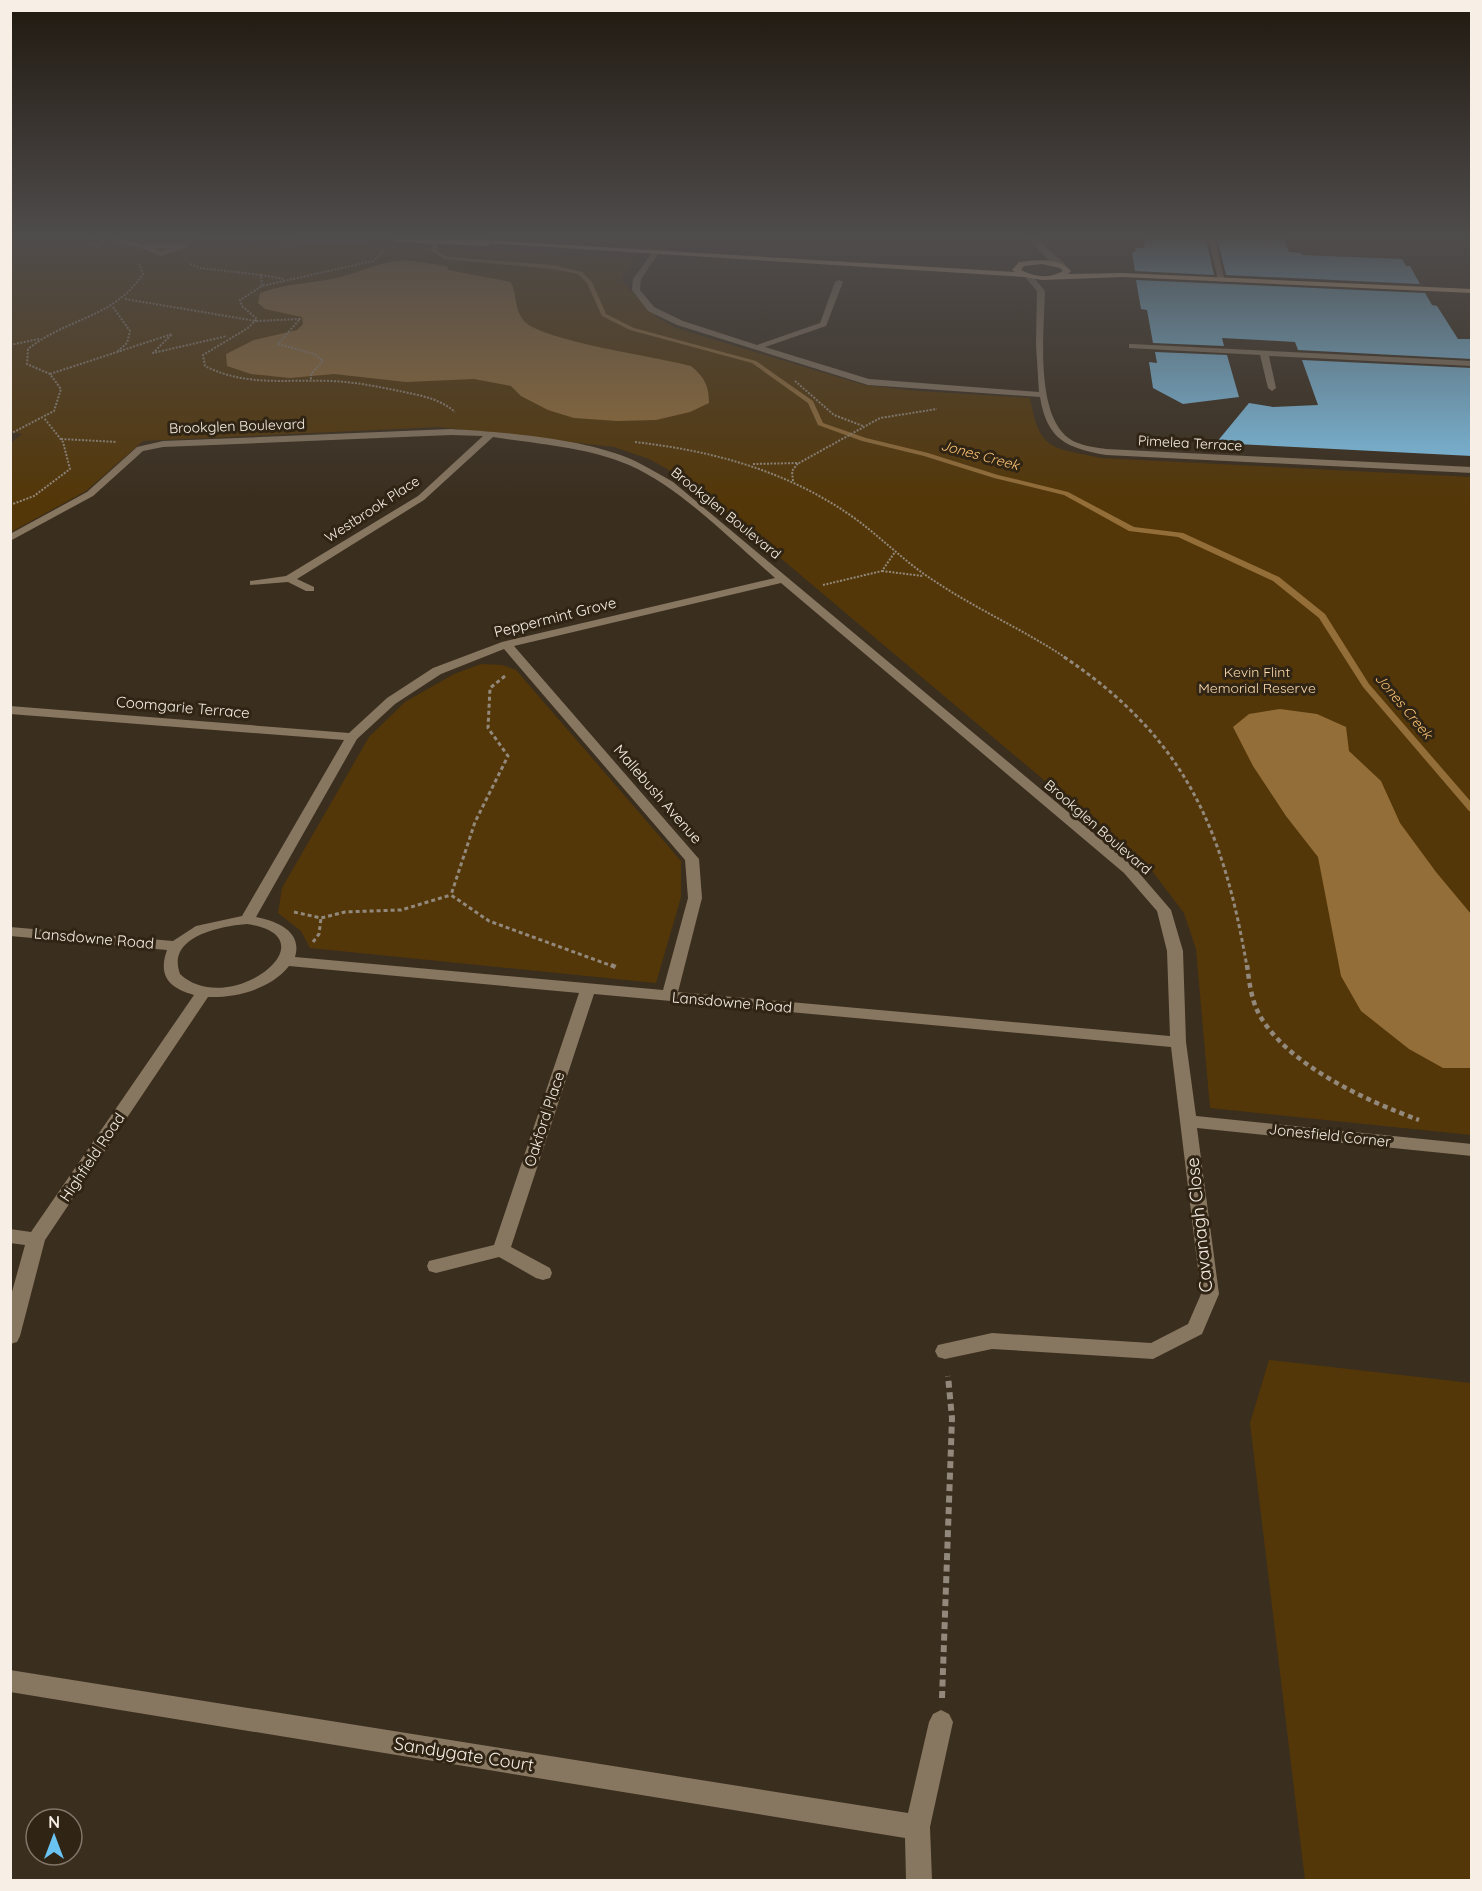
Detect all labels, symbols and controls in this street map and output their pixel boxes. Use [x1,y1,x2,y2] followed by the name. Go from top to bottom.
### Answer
[169,415,305,437] street label: Brookglen Boulevard
[1137,431,1243,455] street label: Pimelea Terrace
[939,436,1023,474] water label: Jones Creek
[667,463,785,563] street label: Brookglen Boulevard
[321,472,423,546] street label: Westbrook Place
[492,593,618,641] street label: Peppermint Grove
[1198,663,1316,697] park label: Kevin Flint Memorial Reserve
[1371,669,1438,744] water label: Jones Creek
[115,692,251,722] street label: Coomgarie Terrace
[610,740,706,848] street label: Mallebush Avenue
[1041,776,1155,878] street label: Brookglen Boulevard
[33,923,155,953] street label: Lansdowne Road
[671,987,793,1017] street label: Lansdowne Road
[520,1069,568,1169] street label: Oakford Place
[55,1109,129,1205] street label: Highfield Road
[1268,1119,1392,1151] street label: Jonesfield Corner
[1180,1156,1218,1294] street label: Cavanagh Close
[392,1732,536,1776] street label: Sandygate Court
[24,1807,84,1867] north arrow
[48,1812,60,1832] text: N

